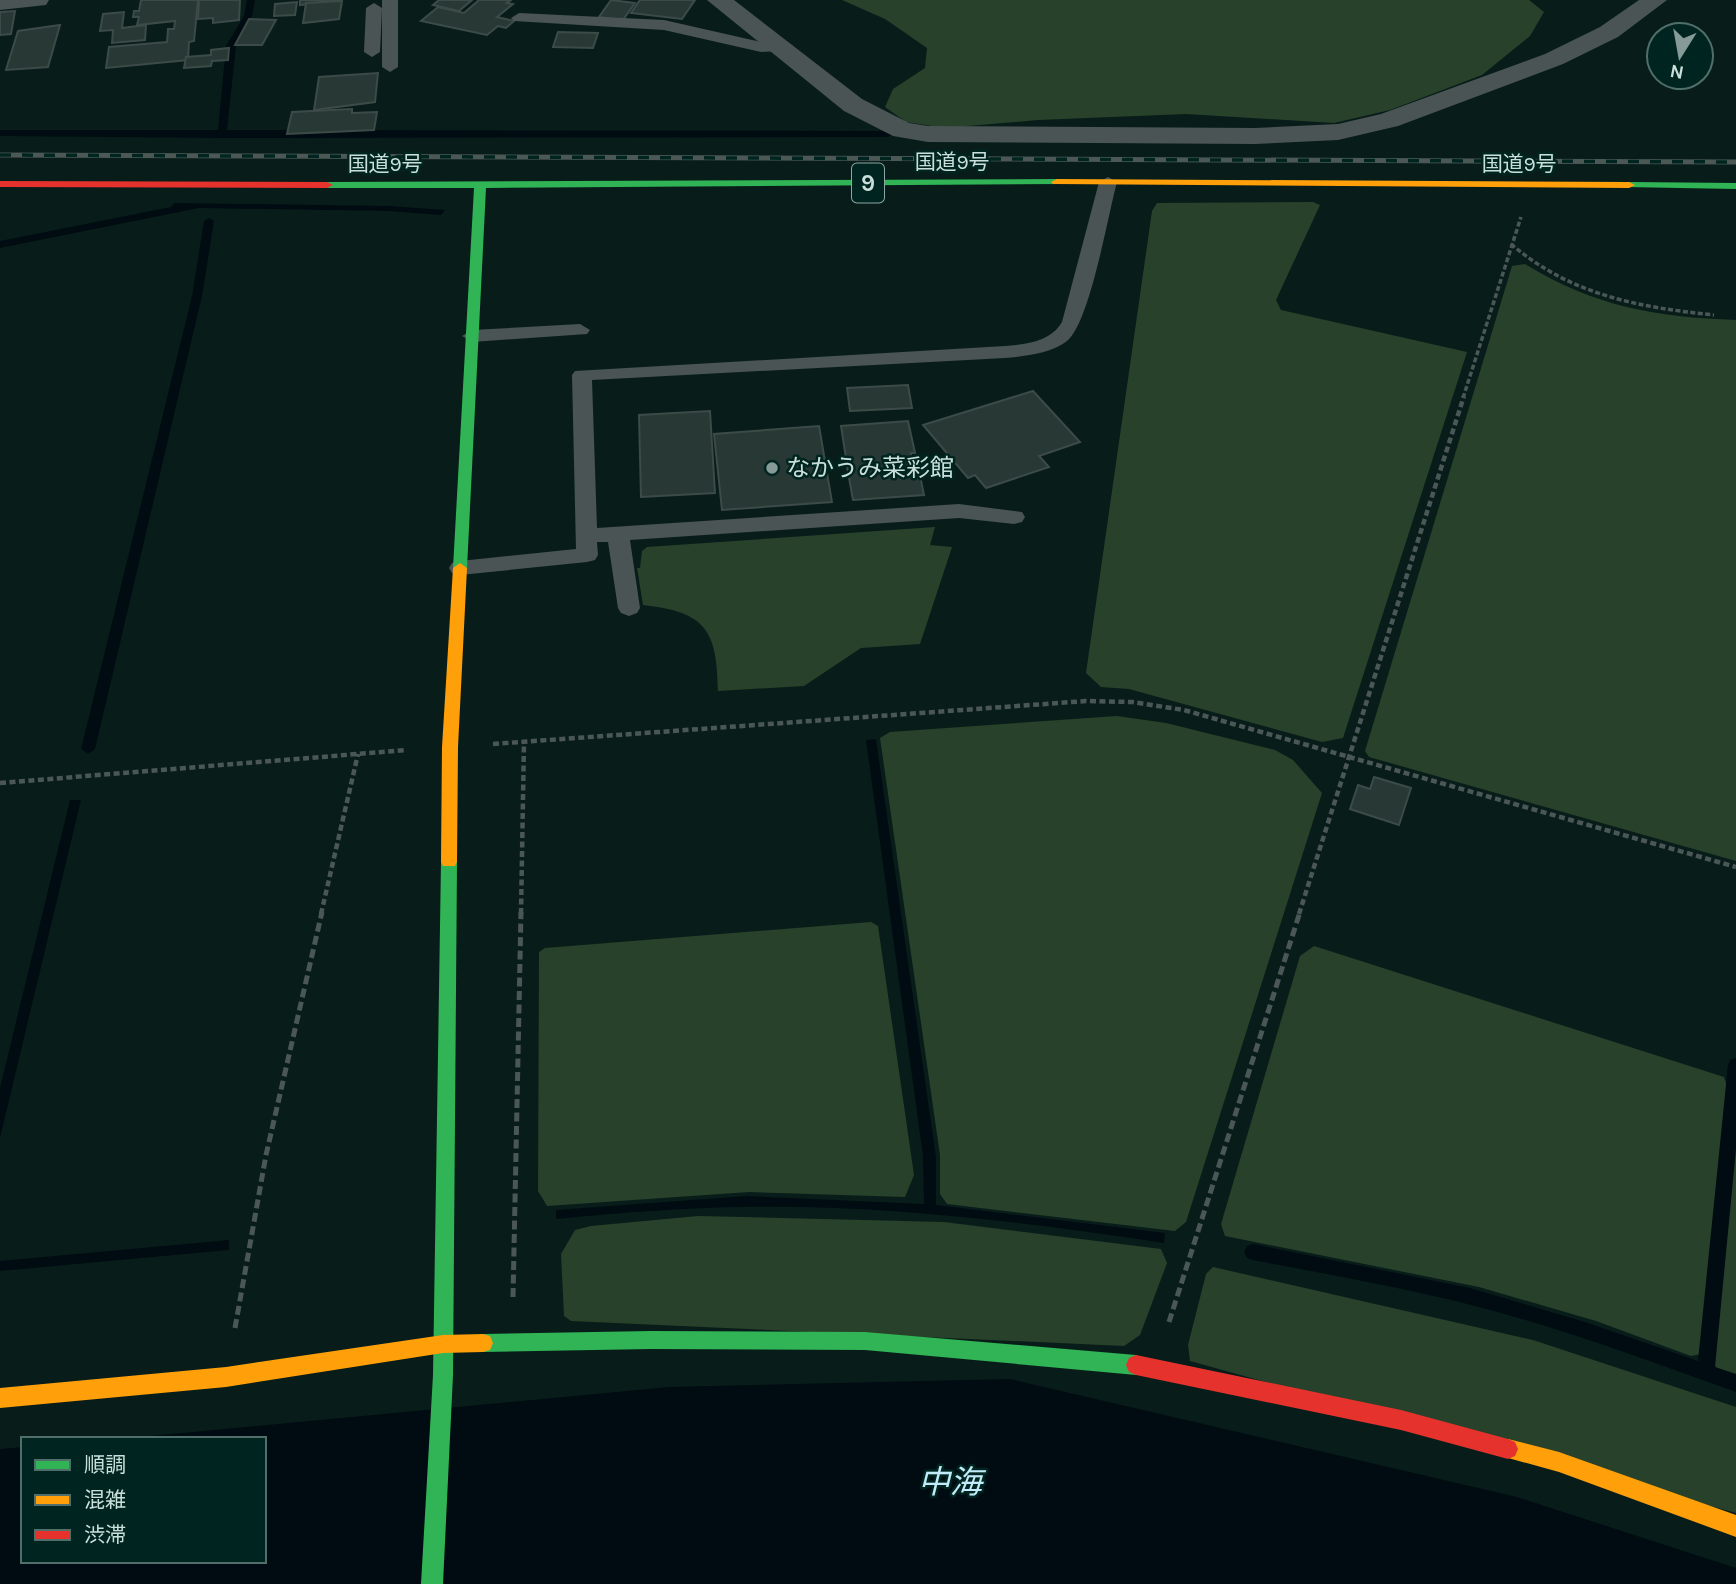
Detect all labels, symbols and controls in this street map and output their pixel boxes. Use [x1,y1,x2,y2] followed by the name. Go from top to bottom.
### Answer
[1645,21,1715,91] north arrow
[1668,60,1686,84] text: N
[914,150,990,174] street label: 国道9号
[347,152,423,176] street label: 国道9号
[1481,152,1557,176] street label: 国道9号
[852,164,884,202] road number: 9
[786,454,954,482] place label: なかうみ菜彩館
[764,460,780,476] marker: なかうみ菜彩館
[21,1437,266,1563] legend
[84,1453,126,1477] text: 順調
[918,1464,987,1501] water label: 中海
[84,1488,126,1512] text: 混雑
[84,1523,126,1547] text: 渋滞

